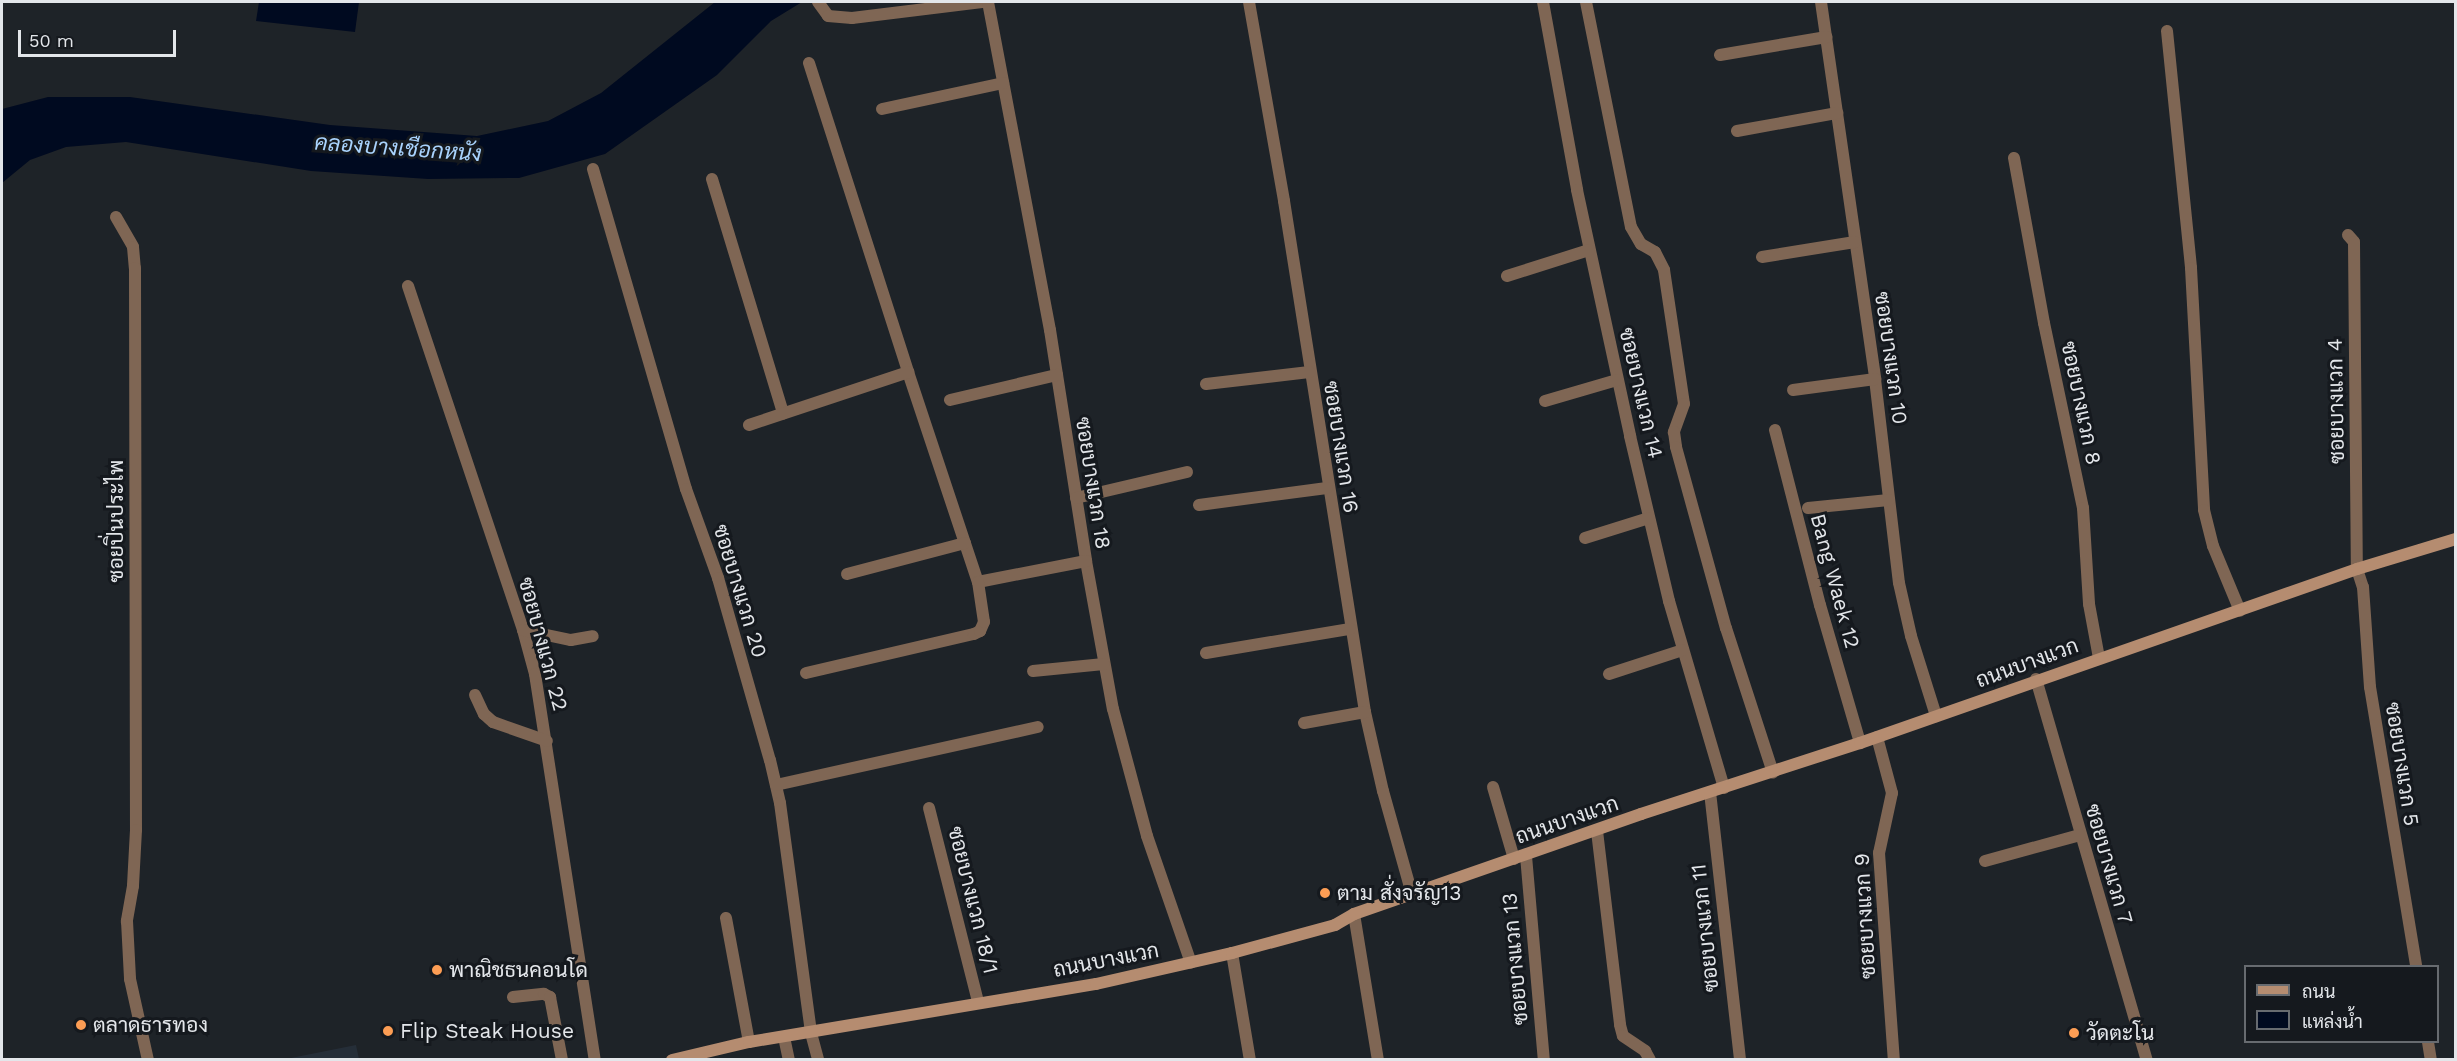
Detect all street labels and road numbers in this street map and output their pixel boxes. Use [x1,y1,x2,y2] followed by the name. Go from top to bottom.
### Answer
[1869,290,1913,426] street label: ซอยบางแวก 10
[1614,325,1668,461] street label: ซอยบางแวก 14
[2322,338,2350,464] street label: ซอยบางแวก 4
[2056,339,2106,467] street label: ซอยบางแวก 8
[1318,379,1364,515] street label: ซอยบางแวก 16
[1070,415,1116,551] street label: ซอยบางแวก 18
[103,460,129,582] street label: ซอยปิ่นประไพ
[1805,510,1865,652] street label: Bang Waek 12
[708,521,772,661] street label: ซอยบางแวก 20
[513,574,573,714] street label: ซอยบางแวก 22
[1972,633,2082,693] street label: ถนนบางแวก
[2380,700,2424,828] street label: ซอยบางแวก 5
[1512,791,1622,849] street label: ถนนบางแวก
[2080,801,2138,927] street label: ซอยบางแวก 7
[942,824,1004,976] street label: ซอยบางแวก 18/1
[1849,853,1881,979] street label: ซอยบางแวก 9
[1686,862,1724,994] street label: ซอยบางแวก 11
[1497,892,1533,1026] street label: ซอยบางแวก 13
[1051,937,1161,983] street label: ถนนบางแวก

